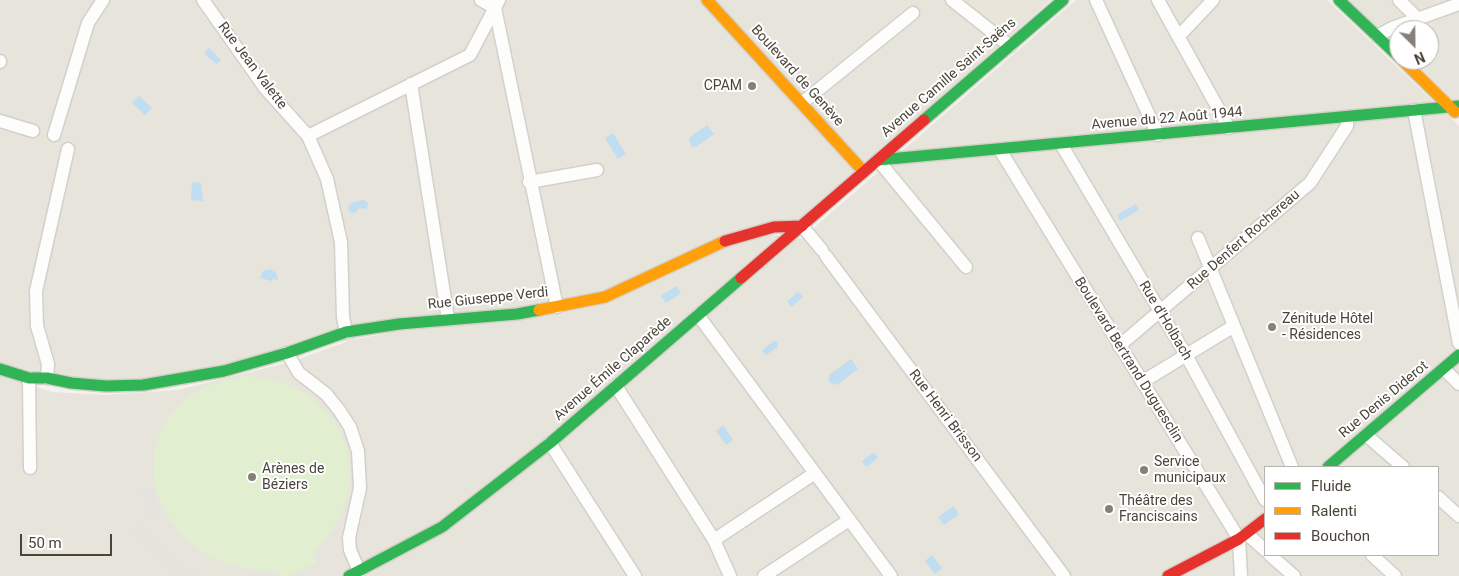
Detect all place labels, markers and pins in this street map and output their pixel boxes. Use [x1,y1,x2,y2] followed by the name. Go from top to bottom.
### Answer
[704,78,742,94] place label: CPAM
[746,80,758,92] marker: CPAM
[1282,311,1373,344] place label: Zénitude Hôtel - Résidences
[1266,321,1278,333] marker: Zénitude Hôtel - Résidences
[1154,454,1226,487] place label: Service municipaux
[262,461,324,494] place label: Arènes de Béziers
[1138,464,1150,476] marker: Service municipaux
[246,471,258,483] marker: Arènes de Béziers
[1119,493,1198,526] place label: Théâtre des Franciscains
[1103,503,1115,515] marker: Théâtre des Franciscains

